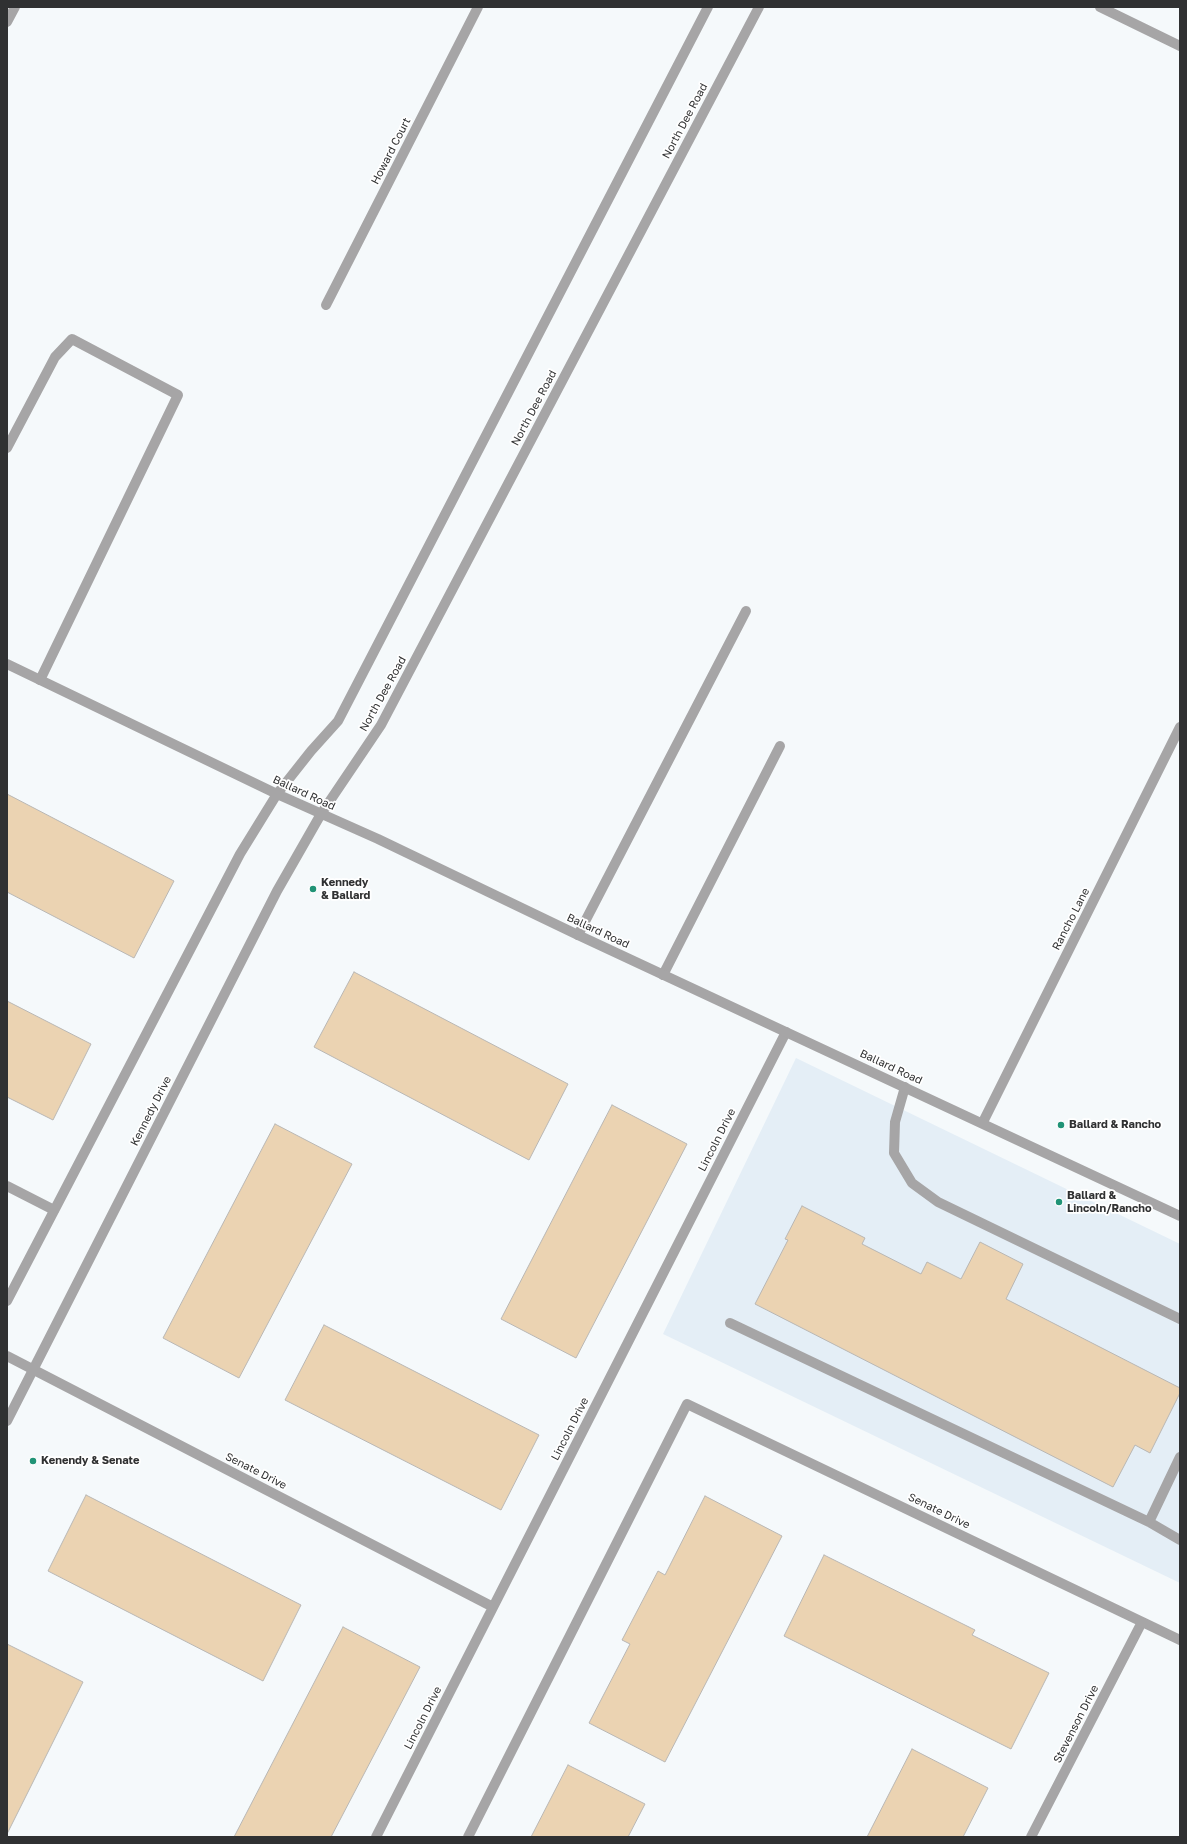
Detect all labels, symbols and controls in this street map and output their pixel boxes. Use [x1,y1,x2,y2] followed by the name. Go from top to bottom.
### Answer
[660,81,710,161] street label: North Dee Road
[369,115,413,187] street label: Howard Court
[509,368,559,448] street label: North Dee Road
[357,654,409,734] street label: North Dee Road
[271,773,337,813] street label: Ballard Road
[321,876,370,902] place label: Kennedy & Ballard
[308,884,318,894] marker: Kennedy & Ballard
[1050,886,1092,952] street label: Rancho Lane
[565,911,631,951] street label: Ballard Road
[858,1047,924,1087] street label: Ballard Road
[128,1074,174,1148] street label: Kennedy Drive
[695,1106,739,1174] street label: Lincoln Drive
[1069,1118,1161,1132] place label: Ballard & Rancho
[1056,1120,1066,1130] marker: Ballard & Rancho
[1067,1189,1152,1215] place label: Ballard & Lincoln/Rancho
[1054,1197,1064,1207] marker: Ballard & Lincoln/Rancho
[548,1395,592,1463] street label: Lincoln Drive
[223,1450,289,1492] street label: Senate Drive
[41,1454,140,1468] place label: Kenendy & Senate
[28,1456,38,1466] marker: Kenendy & Senate
[906,1490,972,1532] street label: Senate Drive
[1051,1683,1101,1765] street label: Stevenson Drive
[401,1684,445,1752] street label: Lincoln Drive

